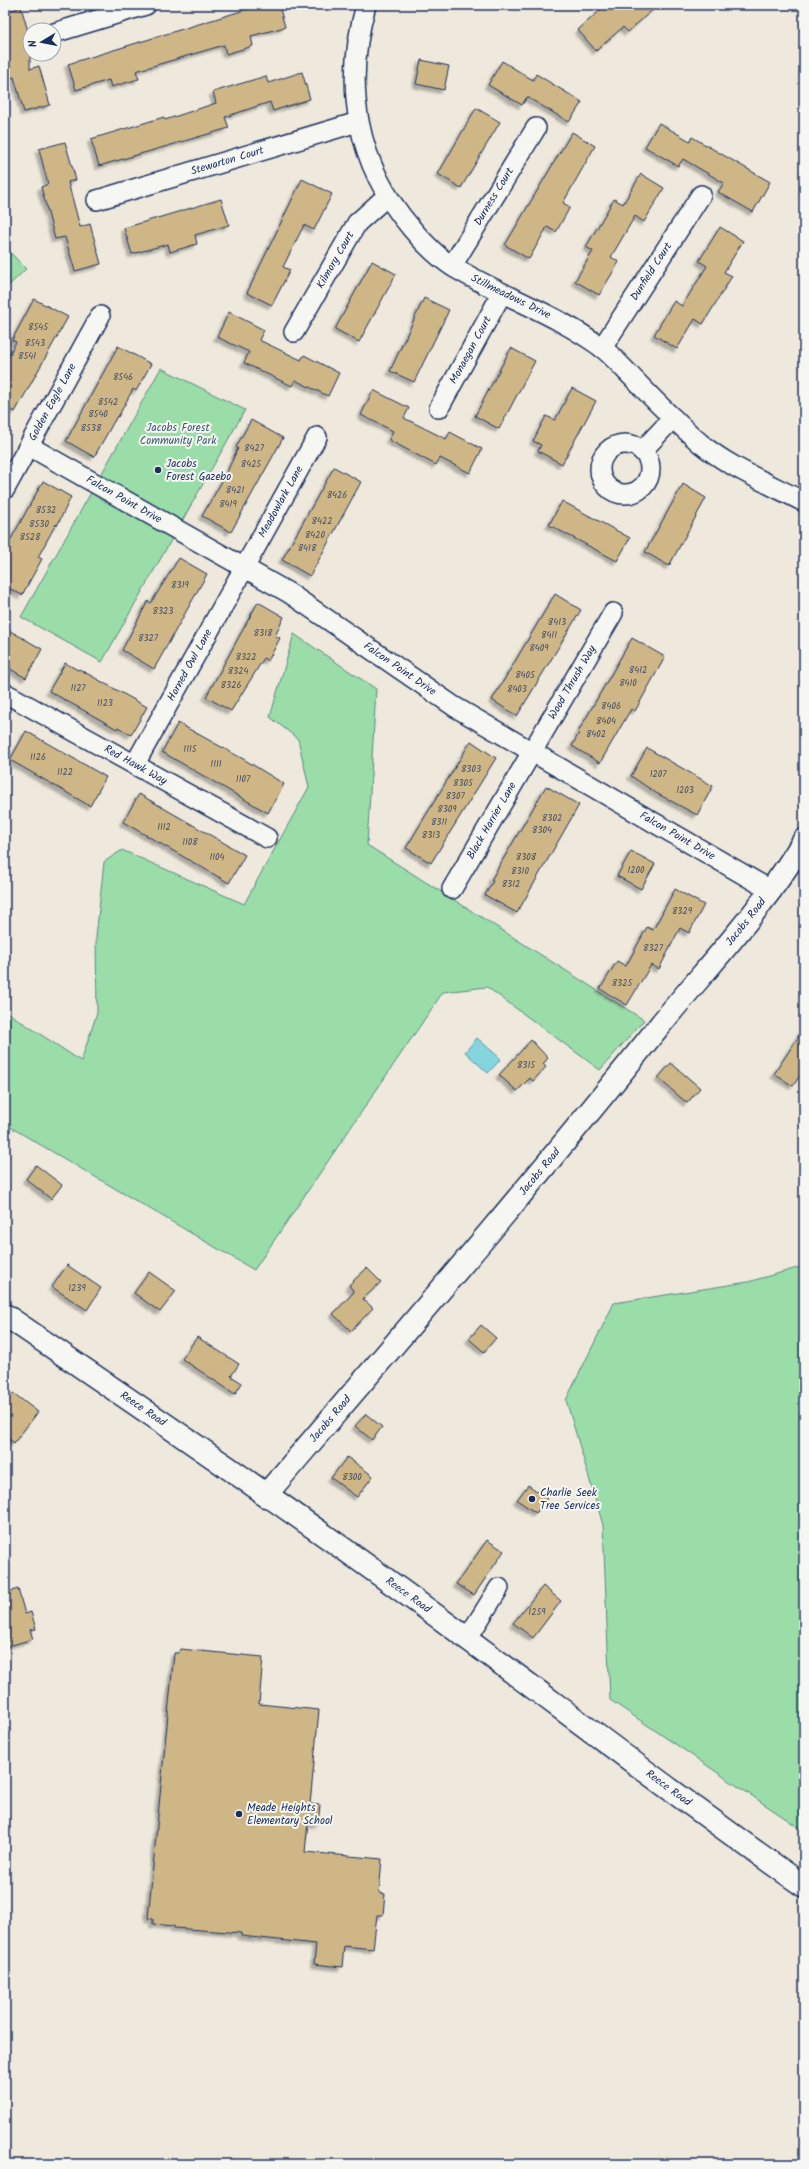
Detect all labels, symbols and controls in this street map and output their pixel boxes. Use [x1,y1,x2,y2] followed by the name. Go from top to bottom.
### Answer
[22,22,62,62] north arrow
[24,39,43,49] text: N
[188,141,267,181] street label: Stewarton Court
[469,164,519,229] street label: Durness Court
[312,227,360,292] street label: Kilmory Court
[626,238,677,304] street label: Dunfield Court
[467,269,554,324] street label: Stillmeadows Drive
[445,312,497,387] street label: Monaegan Court
[28,320,49,335] house number: 8545
[25,336,45,351] house number: 8543
[18,349,36,364] house number: 8541
[24,360,81,444] street label: Golden Eagle Lane
[113,370,133,385] house number: 8546
[98,395,118,410] house number: 8542
[88,407,108,422] house number: 8540
[140,419,217,450] park label: Jacobs Forest Community Park
[81,421,102,436] house number: 8538
[244,441,265,456] house number: 8427
[166,455,231,486] place label: Jacobs Forest Gazebo
[241,457,262,472] house number: 8425
[254,463,308,541] street label: Meadowlark Lane
[153,465,163,475] marker: Jacobs Forest Gazebo
[82,471,165,528] street label: Falcon Point Drive
[226,483,244,498] house number: 8421
[327,488,347,503] house number: 8426
[219,497,237,512] house number: 8419
[36,503,56,518] house number: 8532
[312,514,332,529] house number: 8422
[29,517,49,532] house number: 8530
[305,528,326,543] house number: 8420
[20,530,41,545] house number: 8528
[298,541,317,556] house number: 8418
[171,578,189,593] house number: 8319
[153,604,173,619] house number: 8323
[548,615,566,630] house number: 8413
[163,626,217,705] street label: Horned Owl Lane
[254,626,273,641] house number: 8318
[541,628,557,643] house number: 8411
[138,631,159,646] house number: 8327
[360,638,440,701] street label: Falcon Point Drive
[529,641,549,656] house number: 8409
[544,641,602,723] street label: Wood Thrush Way
[235,650,257,665] house number: 8322
[629,663,647,678] house number: 8412
[228,664,248,679] house number: 8324
[515,668,536,683] house number: 8405
[619,676,637,691] house number: 8410
[221,678,241,693] house number: 8326
[70,681,86,696] house number: 1127
[507,682,527,697] house number: 8403
[97,696,113,711] house number: 1123
[601,699,621,714] house number: 8406
[596,714,616,729] house number: 8404
[586,727,606,742] house number: 8402
[100,740,171,790] street label: Red Hawk Way
[183,742,198,757] house number: 1115
[30,750,46,765] house number: 1126
[210,757,222,772] house number: 1111
[461,762,481,777] house number: 8303
[57,765,73,780] house number: 1122
[650,767,667,782] house number: 1207
[236,772,251,787] house number: 1107
[453,776,474,791] house number: 8305
[462,779,522,863] street label: Black Harrier Lane
[676,783,694,798] house number: 1203
[445,789,465,804] house number: 8307
[437,802,457,817] house number: 8309
[636,807,719,865] street label: Falcon Point Drive
[542,811,562,826] house number: 8302
[431,815,447,830] house number: 8311
[157,820,171,835] house number: 1112
[532,823,552,838] house number: 8304
[422,828,440,843] house number: 8313
[182,835,198,850] house number: 1108
[209,850,225,865] house number: 1104
[516,850,537,865] house number: 8308
[627,863,645,878] house number: 1200
[511,864,529,879] house number: 8310
[502,877,520,892] house number: 8312
[721,894,771,950] street label: Jacobs Road
[672,904,693,919] house number: 8329
[643,941,664,956] house number: 8327
[612,976,633,991] house number: 8325
[517,1058,536,1073] house number: 8315
[515,1144,565,1200] street label: Jacobs Road
[68,1281,86,1296] house number: 1239
[116,1387,170,1432] street label: Reece Road
[305,1391,356,1447] street label: Jacobs Road
[342,1470,362,1485] house number: 8300
[540,1484,600,1515] place label: Charlie Seek Tree Services
[527,1494,537,1504] marker: Charlie Seek Tree Services
[382,1573,435,1618] street label: Reece Road
[528,1605,546,1620] house number: 1259
[642,1765,695,1811] street label: Reece Road
[247,1799,333,1830] place label: Meade Heights Elementary School
[234,1809,244,1819] marker: Meade Heights Elementary School

